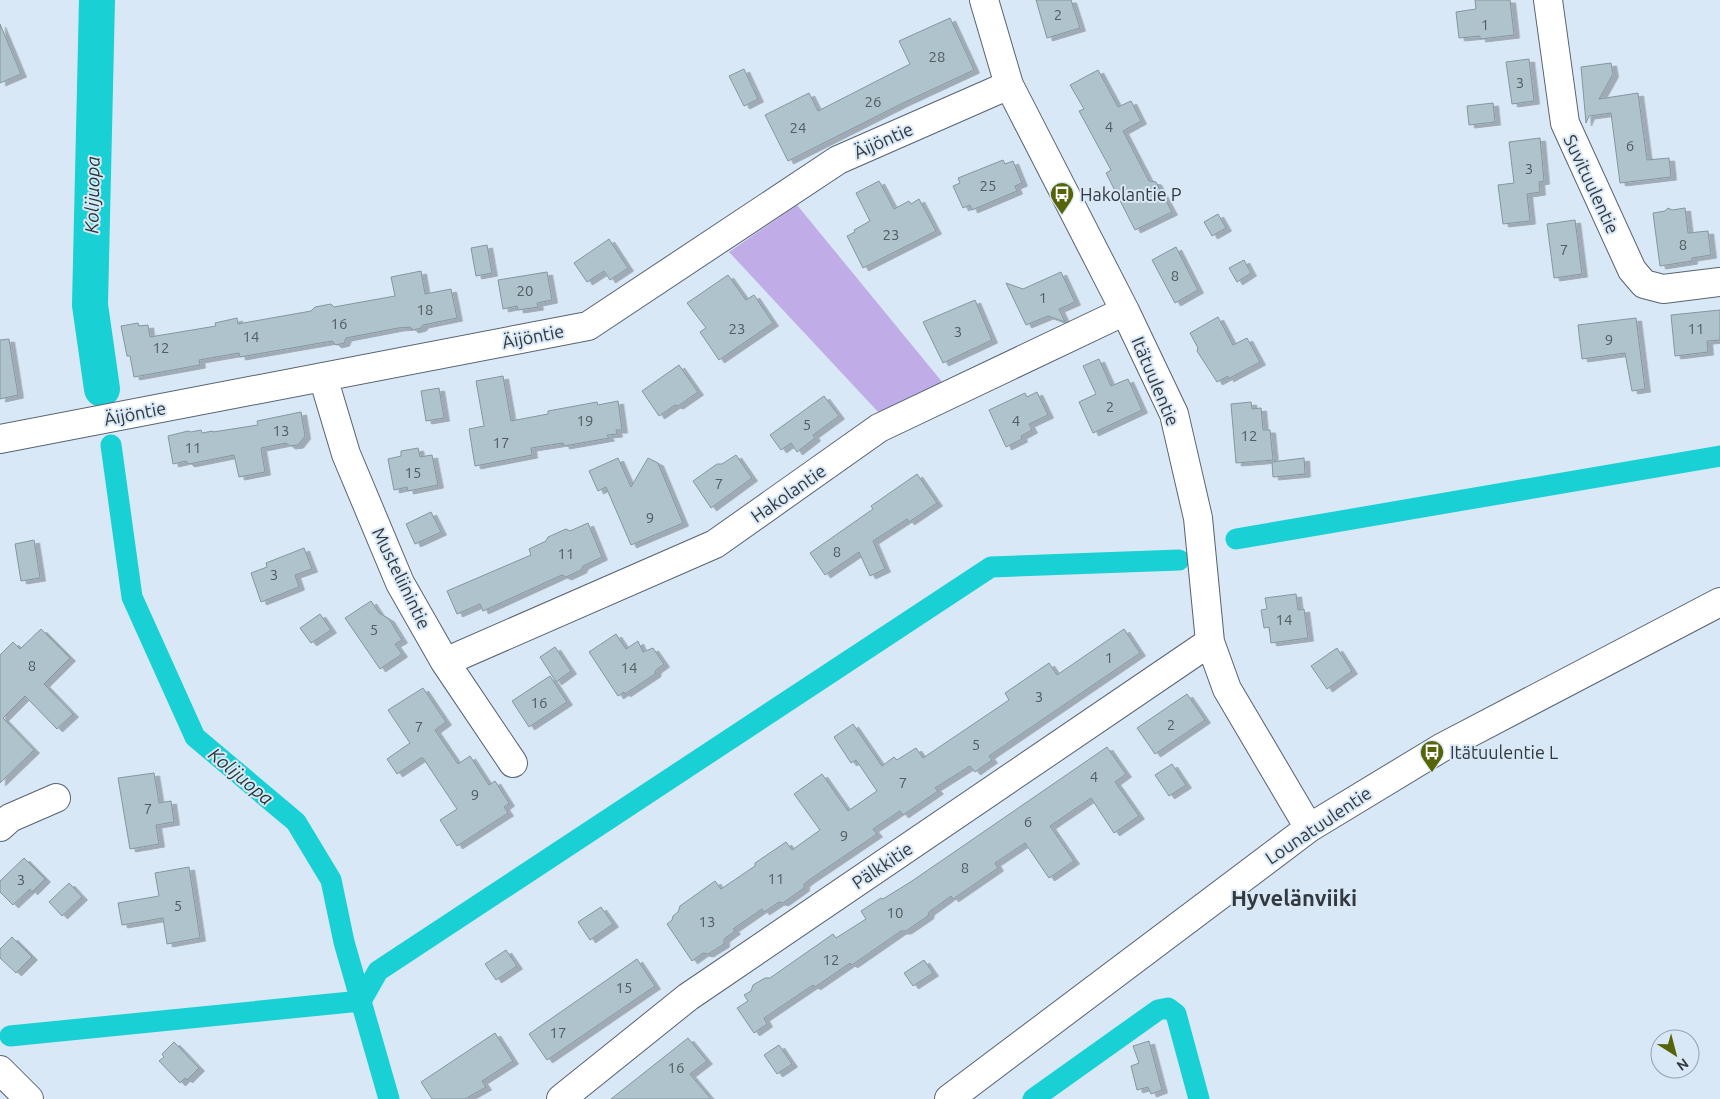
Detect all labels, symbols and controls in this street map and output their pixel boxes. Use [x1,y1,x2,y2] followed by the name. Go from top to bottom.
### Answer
[1054,6,1062,23] house number: 2
[1481,16,1489,33] house number: 1
[929,48,945,65] house number: 28
[1516,74,1524,91] house number: 3
[865,93,881,110] house number: 26
[850,118,916,162] street label: Äijöntie
[1105,118,1113,135] house number: 4
[790,119,806,136] house number: 24
[1560,131,1624,237] street label: Suvituulentie
[1626,137,1634,154] house number: 6
[80,156,104,234] water label: Kolijuopa
[1525,160,1533,177] house number: 3
[980,177,996,194] house number: 25
[1049,181,1075,215] bus stop icon: Hakolantie P
[1080,184,1182,204] place label: Hakolantie P
[883,226,899,243] house number: 23
[1679,236,1687,253] house number: 8
[1560,241,1568,258] house number: 7
[1171,267,1179,284] house number: 8
[517,282,533,299] house number: 20
[1039,289,1047,306] house number: 1
[417,301,433,318] house number: 18
[331,315,347,332] house number: 16
[500,320,566,352] street label: Äijöntie
[729,320,745,337] house number: 23
[1688,320,1704,337] house number: 11
[954,323,962,340] house number: 3
[243,328,259,345] house number: 14
[1605,331,1613,348] house number: 9
[1128,333,1184,429] street label: Itätuulentie
[153,339,169,356] house number: 12
[102,397,168,429] street label: Äijöntie
[1106,398,1114,415] house number: 2
[577,412,593,429] house number: 19
[1012,412,1020,429] house number: 4
[803,416,811,433] house number: 5
[273,422,289,439] house number: 13
[1241,427,1257,444] house number: 12
[493,434,509,451] house number: 17
[185,439,201,456] house number: 11
[747,460,829,526] street label: Hakolantie
[405,464,421,481] house number: 15
[715,475,723,492] house number: 7
[646,509,654,526] house number: 9
[369,524,435,632] street label: Musteliinintie
[833,543,841,560] house number: 8
[558,545,574,562] house number: 11
[270,566,278,583] house number: 3
[1276,611,1292,628] house number: 14
[370,621,378,638] house number: 5
[1105,649,1113,666] house number: 1
[28,657,36,674] house number: 8
[621,659,637,676] house number: 14
[1035,688,1043,705] house number: 3
[531,694,547,711] house number: 16
[1167,716,1175,733] house number: 2
[415,718,423,735] house number: 7
[972,736,980,753] house number: 5
[1419,739,1445,773] bus stop icon: Itätuulentie L
[1450,742,1558,762] place label: Itätuulentie L
[204,743,278,809] water label: Kolijuopa
[1090,768,1098,785] house number: 4
[899,774,907,791] house number: 7
[1261,782,1375,868] street label: Lounatuulentie
[471,786,479,803] house number: 9
[144,800,152,817] house number: 7
[1024,813,1032,830] house number: 6
[840,827,848,844] house number: 9
[848,838,916,892] street label: Pälkkitie
[961,859,969,876] house number: 8
[768,870,784,887] house number: 11
[17,871,25,888] house number: 3
[1231,885,1357,910] district label: Hyvelänviiki
[174,897,182,914] house number: 5
[887,904,903,921] house number: 10
[699,913,715,930] house number: 13
[823,951,839,968] house number: 12
[616,979,632,996] house number: 15
[550,1024,566,1041] house number: 17
[1650,1029,1700,1079] north arrow
[1674,1055,1692,1074] text: N
[668,1059,684,1076] house number: 16

